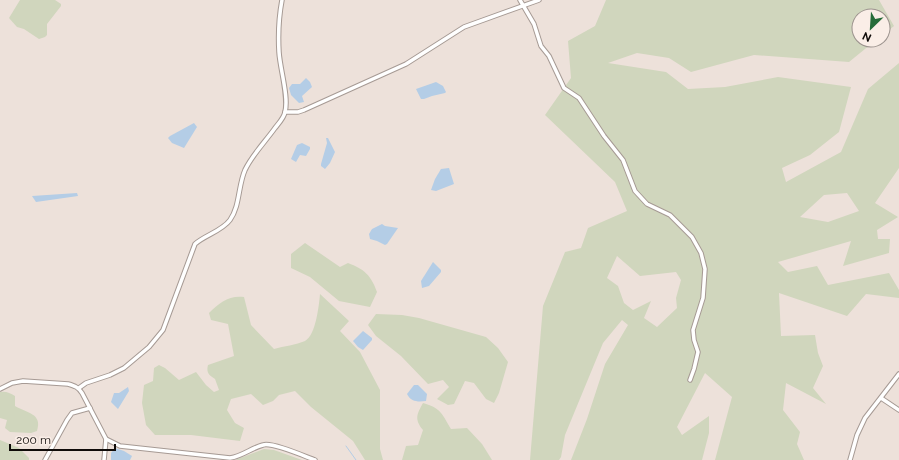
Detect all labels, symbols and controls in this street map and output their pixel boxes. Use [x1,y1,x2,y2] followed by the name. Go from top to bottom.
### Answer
[851,8,891,48] north arrow
[860,29,874,44] text: N
[10,426,115,452] scale bar
[16,433,51,447] text: 200 m

